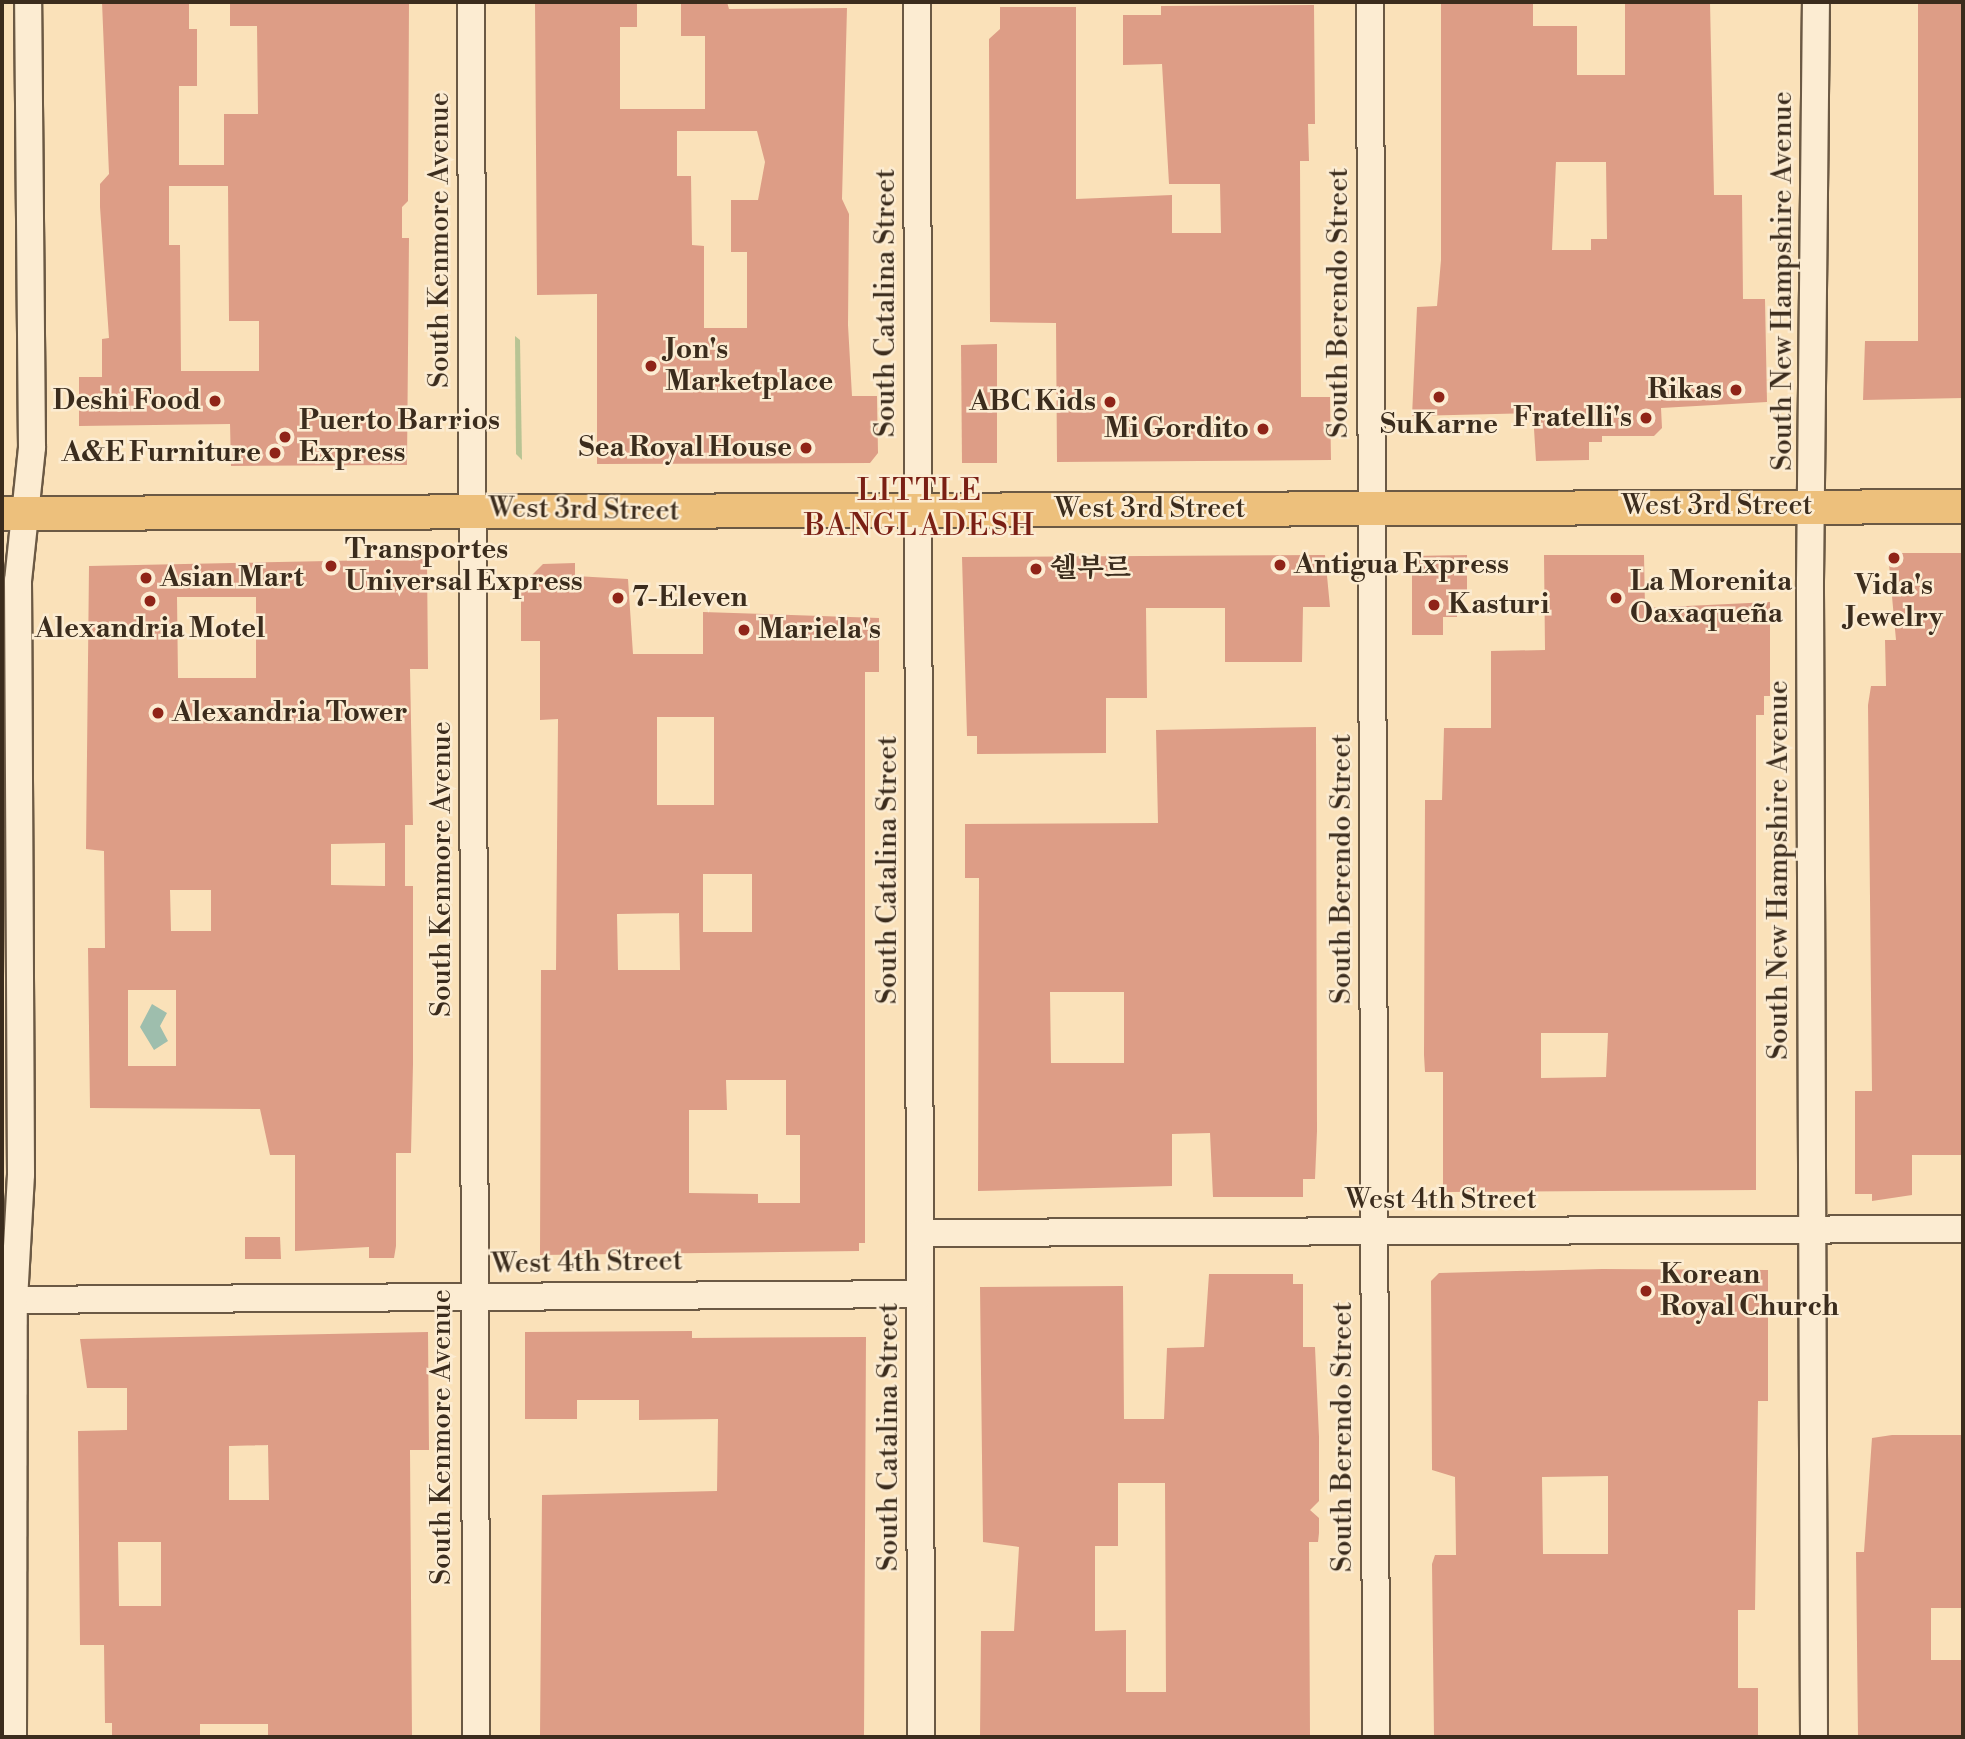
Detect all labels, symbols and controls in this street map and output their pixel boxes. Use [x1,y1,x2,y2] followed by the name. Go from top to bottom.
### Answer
[1766,91,1800,471] street label: South New Hampshire Avenue
[423,92,457,388] street label: South Kenmore Avenue
[1322,168,1356,438] street label: South Berendo Street
[869,169,903,437] street label: South Catalina Street
[665,333,833,399] place label: Jon's Marketplace
[643,358,659,374] marker: Jon's Marketplace
[1648,373,1722,407] place label: Rikas
[1728,382,1744,398] marker: Rikas
[53,384,201,418] place label: Deshi Food
[969,385,1096,419] place label: ABC Kids
[1431,389,1447,405] marker: SuKarne
[207,393,223,409] marker: Deshi Food
[1102,394,1118,410] marker: ABC Kids
[1513,401,1632,435] place label: Fratelli's
[299,404,500,470] place label: Puerto Barrios Express
[1380,408,1498,442] place label: SuKarne
[1638,410,1654,426] marker: Fratelli's
[1104,412,1249,446] place label: Mi Gordito
[1255,421,1271,437] marker: Mi Gordito
[277,429,293,445] marker: Puerto Barrios Express
[579,431,792,465] place label: Sea Royal House
[62,436,261,470] place label: A&E Furniture
[798,440,814,456] marker: Sea Royal House
[267,445,283,461] marker: A&E Furniture
[805,473,1035,544] district label: LITTLE BANGLADESH
[1622,489,1812,523] street label: West 3rd Street
[488,492,680,528] street label: West 3rd Street
[1055,492,1245,526] street label: West 3rd Street
[345,533,583,599] place label: Transportes Universal Express
[1294,548,1509,582] place label: Antigua Express
[1886,550,1902,566] marker: Vida's Jewelry
[1050,552,1131,586] place label: 쉘부르
[1272,557,1288,573] marker: Antigua Express
[323,558,339,574] marker: Transportes Universal Express
[160,561,304,595] place label: Asian Mart
[1028,561,1044,577] marker: 쉘부르
[1630,565,1792,631] place label: La Morenita Oaxaqueña
[1845,569,1943,635] place label: Vida's Jewelry
[138,570,154,586] marker: Asian Mart
[632,581,748,615] place label: 7-Eleven
[1448,588,1549,622] place label: Kasturi
[610,590,626,606] marker: 7-Eleven
[1608,590,1624,606] marker: La Morenita Oaxaqueña
[142,593,158,609] marker: Alexandria Motel
[1426,597,1442,613] marker: Kasturi
[35,612,265,646] place label: Alexandria Motel
[758,613,881,647] place label: Mariela's
[736,622,752,638] marker: Mariela's
[1762,680,1796,1060] street label: South New Hampshire Avenue
[172,696,408,730] place label: Alexandria Tower
[150,705,166,721] marker: Alexandria Tower
[425,721,459,1017] street label: South Kenmore Avenue
[1325,734,1359,1004] street label: South Berendo Street
[871,736,905,1004] street label: South Catalina Street
[1345,1183,1537,1217] street label: West 4th Street
[491,1245,683,1281] street label: West 4th Street
[1660,1258,1839,1324] place label: Korean Royal Church
[1638,1283,1654,1299] marker: Korean Royal Church
[425,1289,459,1585] street label: South Kenmore Avenue
[1326,1302,1360,1572] street label: South Berendo Street
[872,1303,906,1571] street label: South Catalina Street

